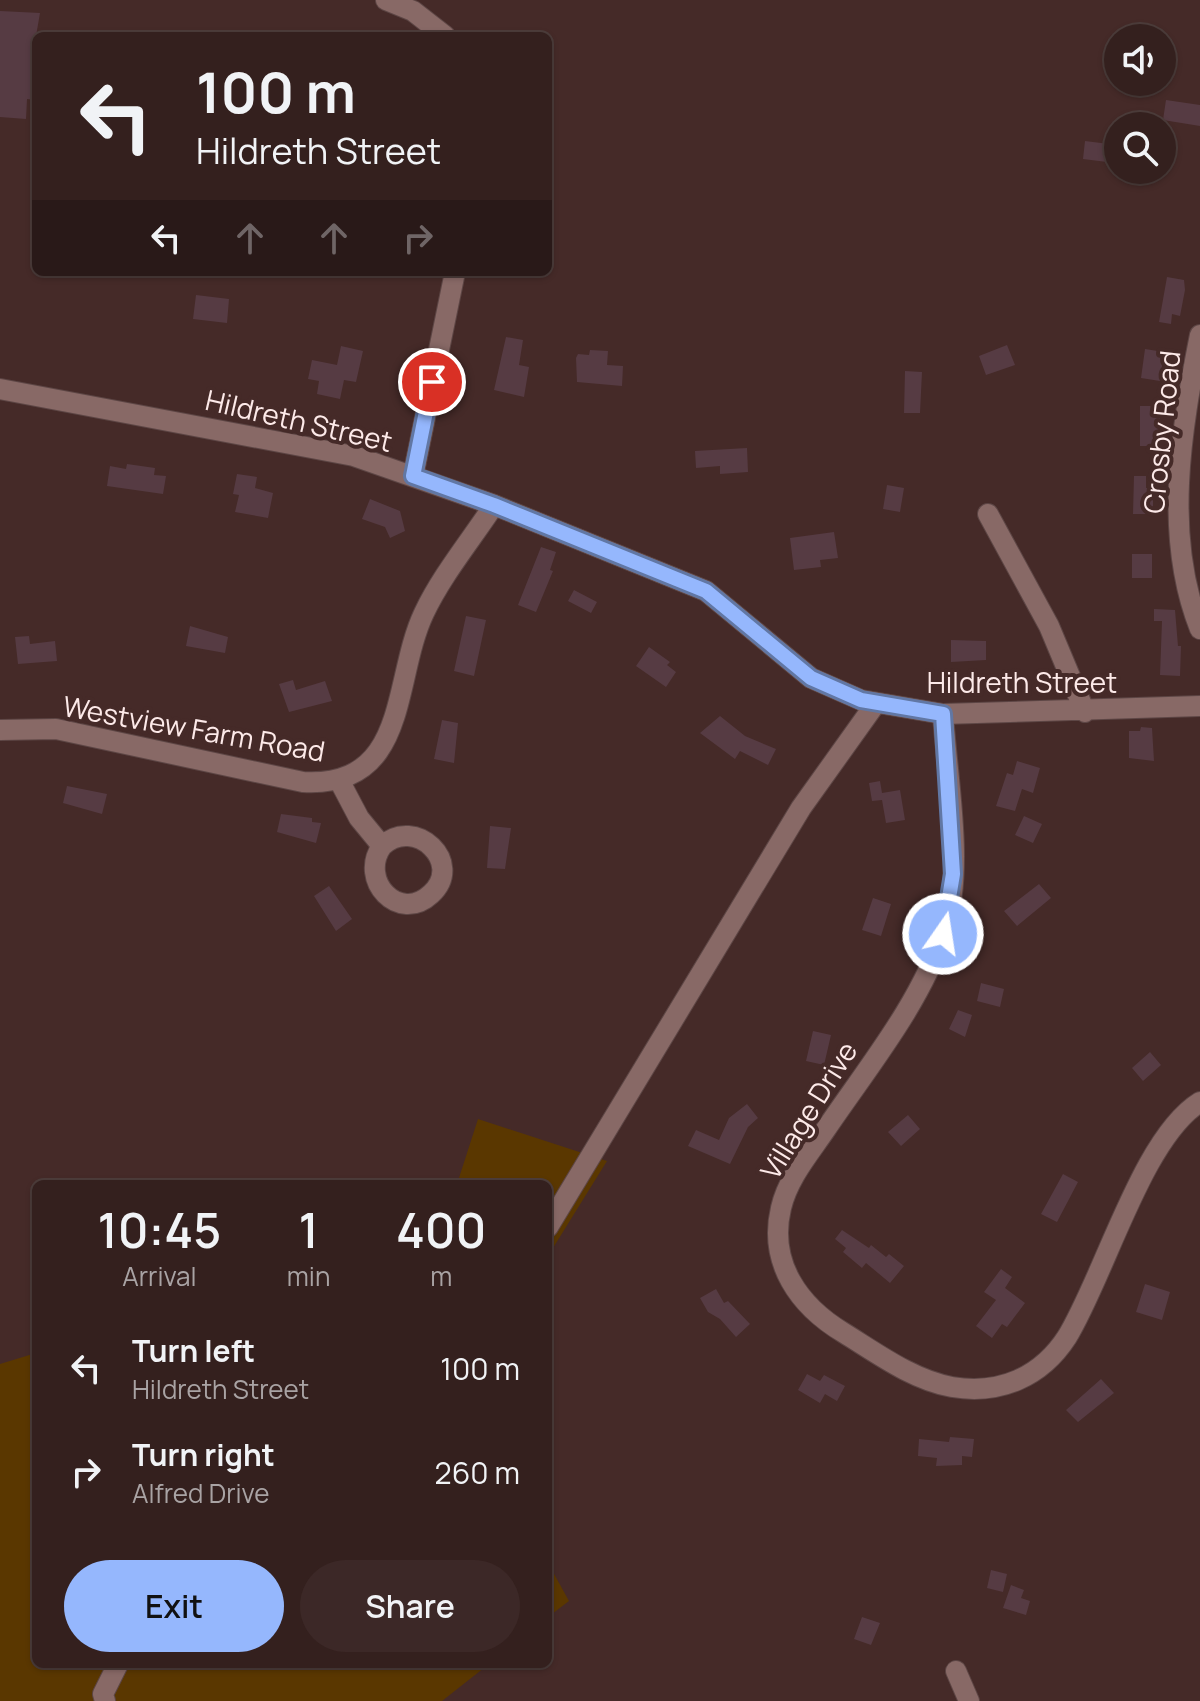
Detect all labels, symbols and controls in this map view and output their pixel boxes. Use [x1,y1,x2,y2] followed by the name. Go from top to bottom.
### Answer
[1104,24,1176,184] map controls
[1104,24,1176,96] button: sound
[196,53,356,130] text: 100 m
[64,64,168,168] icon: left
[1104,112,1176,184] button: search
[196,126,441,175] text: Hildreth Street
[144,216,188,260] icon: left
[228,216,272,260] icon: ahead
[312,216,356,260] icon: ahead
[396,216,440,260] icon: right
[398,348,466,416] pin
[1134,349,1188,515] street label: Crosby Road
[410,360,454,404] icon: arrive
[202,380,396,460] street label: Hildreth Street
[927,663,1117,701] street label: Hildreth Street
[60,686,328,770] street label: Westview Farm Road
[901,892,985,976] position arrow
[751,1034,865,1186] street label: Village Drive
[98,1197,221,1262] text: 10:45
[298,1197,319,1262] text: 1
[396,1197,486,1262] text: 400
[122,1258,197,1294] text: Arrival
[287,1258,330,1294] text: min
[430,1258,452,1294] text: m
[132,1330,255,1371] text: Turn left
[64,1346,108,1390] icon: left
[440,1348,520,1389] text: 100 m
[132,1371,309,1407] text: Hildreth Street
[132,1434,275,1475] text: Turn right
[64,1450,108,1494] icon: right
[435,1452,520,1493] text: 260 m
[132,1475,269,1511] text: Alfred Drive
[64,1560,284,1652] button: Exit
[300,1560,520,1652] button: Share

